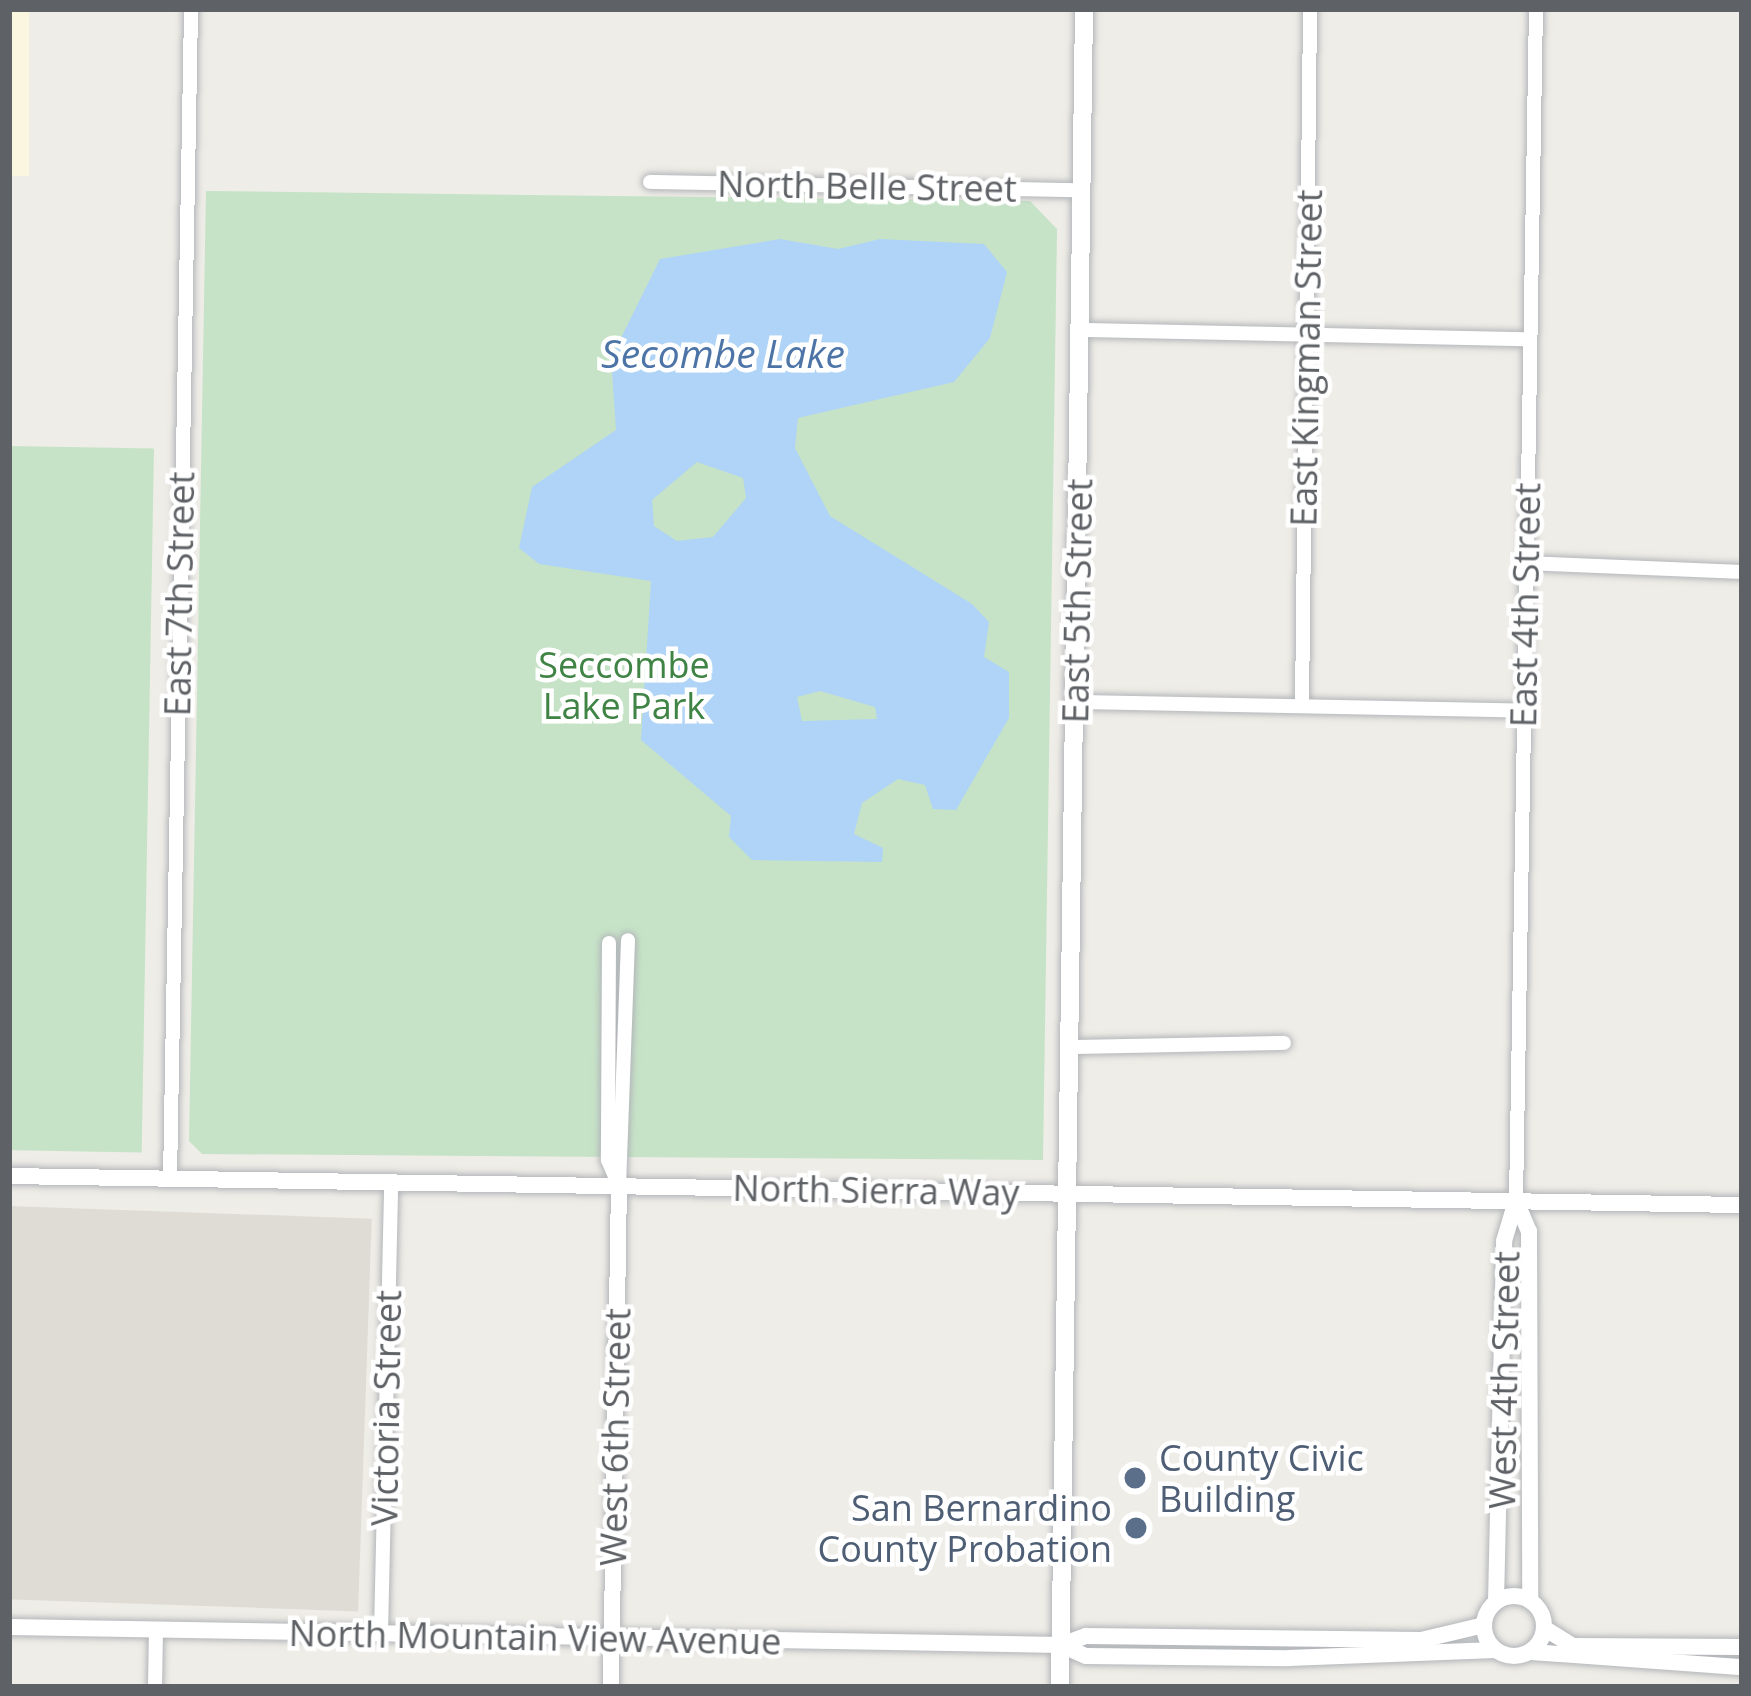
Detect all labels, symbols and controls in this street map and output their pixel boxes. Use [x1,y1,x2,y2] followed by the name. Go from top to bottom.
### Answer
[717,162,1017,210] street label: North Belle Street
[1281,189,1331,527] street label: East Kingman Street
[601,330,845,376] water label: Secombe Lake
[155,471,203,717] street label: East 7th Street
[1053,478,1101,724] street label: East 5th Street
[1501,482,1549,728] street label: East 4th Street
[538,642,710,727] park label: Seccombe Lake Park
[732,1166,1020,1214] street label: North Sierra Way
[1480,1251,1528,1509] street label: West 4th Street
[362,1290,410,1526] street label: Victoria Street
[591,1308,639,1566] street label: West 6th Street
[1159,1435,1364,1520] place label: County Civic Building
[1122,1465,1148,1491] marker: County Civic Building
[818,1485,1112,1570] place label: San Bernardino County Probation
[1123,1515,1149,1541] marker: San Bernardino County Probation
[288,1611,782,1663] street label: North Mountain View Avenue

